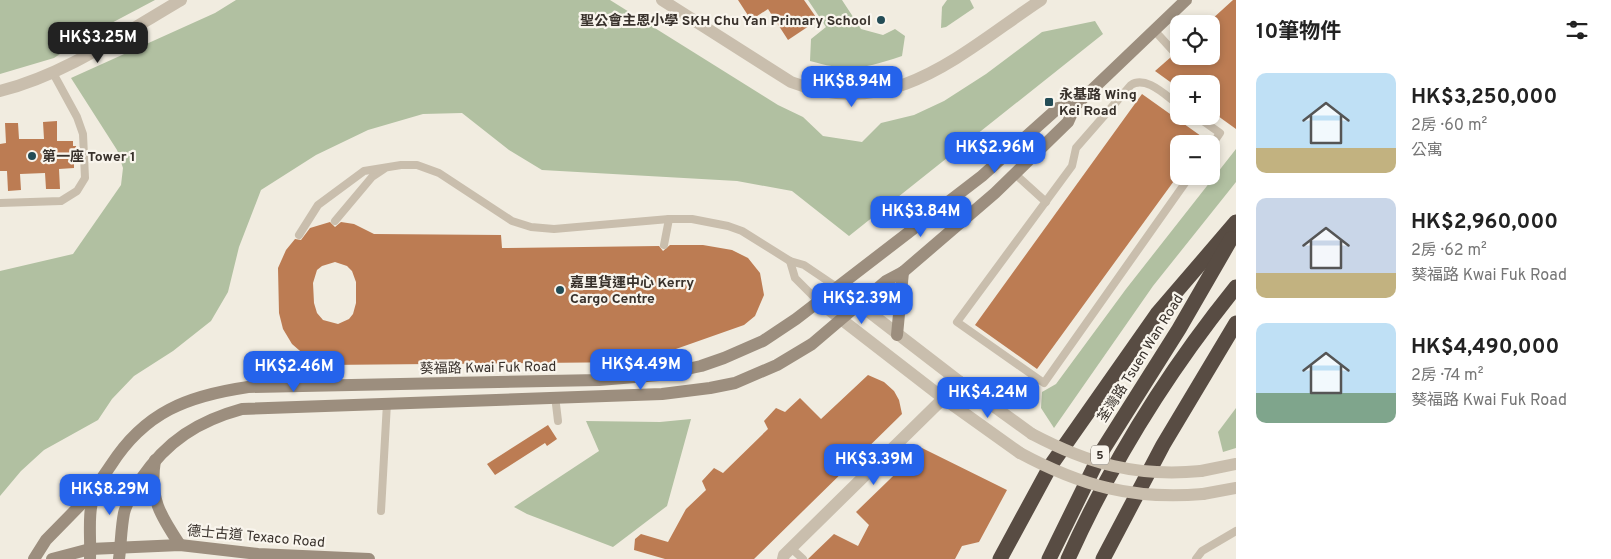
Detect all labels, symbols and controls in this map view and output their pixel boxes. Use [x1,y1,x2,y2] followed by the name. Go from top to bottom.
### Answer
[580,12,871,30] place label: 聖公會主恩小學 SKH Chu Yan Primary School
[875,14,887,26] marker: 聖公會主恩小學 SKH Chu Yan Primary School
[1170,15,1220,185] map controls
[1170,15,1220,65] button: locate
[1563,16,1591,44] icon: filters
[1256,19,1341,46] text: 10筆物件
[46,22,150,64] pin: HK$3.25M
[59,28,137,48] text: HK$3.25M
[800,66,904,108] pin: HK$8.94M
[812,72,892,92] text: HK$8.94M
[1170,75,1220,125] button: +
[1411,84,1557,111] text: HK$3,250,000
[1059,87,1137,120] place label: 永基路 Wing Kei Road
[1296,93,1356,153] icon: home
[1043,96,1055,108] marker: 永基路 Wing Kei Road
[1411,116,1487,136] text: 2房 · 60 m²
[943,132,1047,174] pin: HK$2.96M
[1170,135,1220,185] button: −
[956,138,1034,158] text: HK$2.96M
[1411,141,1443,161] text: 公寓
[42,148,136,166] place label: 第一座 Tower 1
[26,150,38,162] marker: 第一座 Tower 1
[869,196,973,238] pin: HK$3.84M
[882,202,960,222] text: HK$3.84M
[1411,209,1558,236] text: HK$2,960,000
[1296,218,1356,278] icon: home
[1411,241,1487,261] text: 2房 · 62 m²
[1411,266,1567,286] text: 葵福路 Kwai Fuk Road
[570,274,694,308] place label: 嘉里貨運中心 Kerry Cargo Centre
[810,282,914,325] pin: HK$2.39M
[554,284,566,296] marker: 嘉里貨運中心 Kerry Cargo Centre
[823,289,901,309] text: HK$2.39M
[1095,292,1188,426] street label: 荃灣路 Tsuen Wan Road
[1411,334,1559,361] text: HK$4,490,000
[1296,343,1356,403] icon: home
[589,348,693,391] pin: HK$4.49M
[242,350,346,393] pin: HK$2.46M
[601,355,681,375] text: HK$4.49M
[254,357,334,377] text: HK$2.46M
[420,359,556,378] street label: 葵福路 Kwai Fuk Road
[1411,366,1483,386] text: 2房 · 74 m²
[936,376,1040,419] pin: HK$4.24M
[948,383,1028,403] text: HK$4.24M
[1411,391,1567,411] text: 葵福路 Kwai Fuk Road
[822,444,926,486] pin: HK$3.39M
[1091,446,1109,464] road number: 5
[835,450,913,470] text: HK$3.39M
[58,474,162,516] pin: HK$8.29M
[71,480,149,500] text: HK$8.29M
[186,522,326,552] street label: 德士古道 Texaco Road

